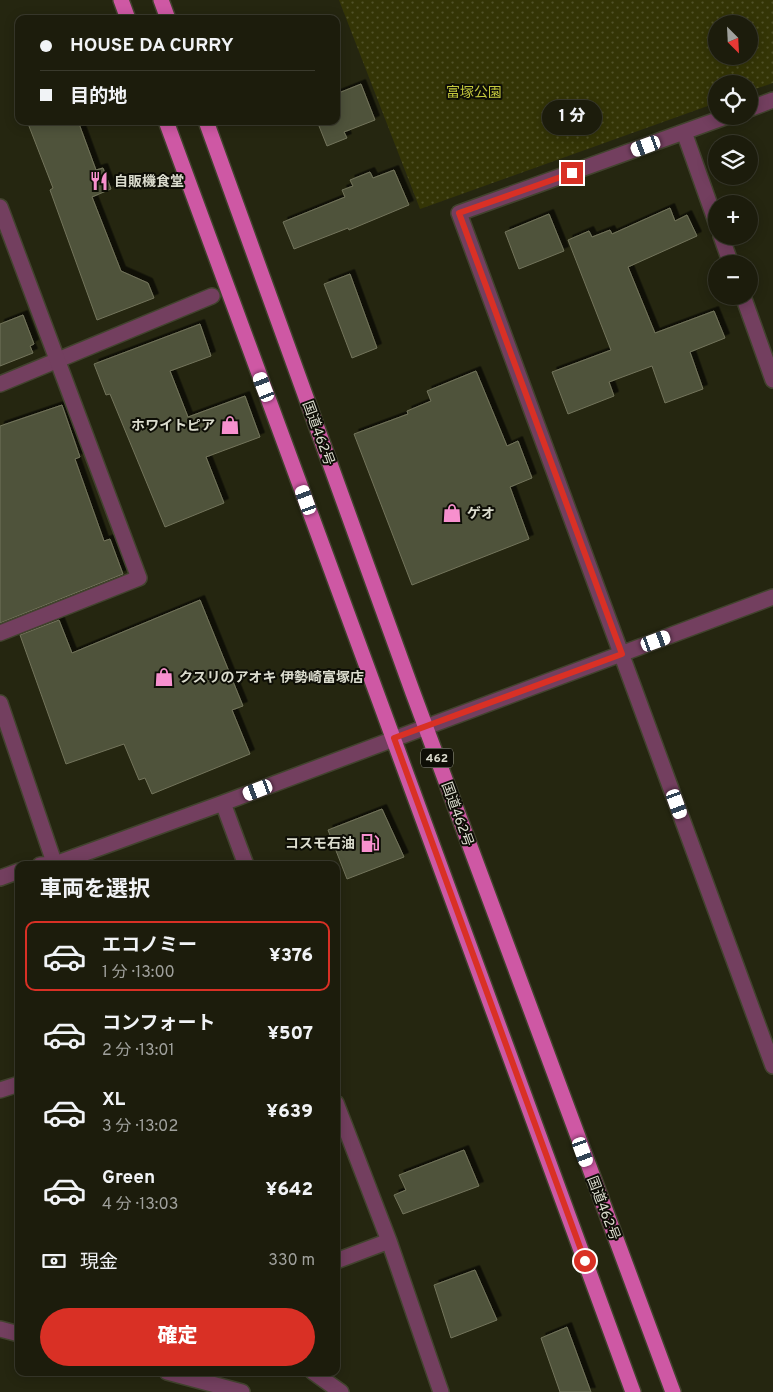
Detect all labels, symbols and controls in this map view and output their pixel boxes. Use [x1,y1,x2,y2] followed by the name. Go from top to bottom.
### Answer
[708,15,758,65] north arrow
[708,15,758,305] map controls
[70,34,234,58] text: HOUSE DA CURRY
[708,75,758,125] button: locate
[70,85,127,109] text: 目的地
[446,85,502,102] park label: 富塚公園
[542,100,602,136] callout: 1 分
[559,107,585,127] text: 1 分
[629,134,662,158] car
[708,135,758,185] button: layers
[561,162,583,184] route end
[88,170,110,192] restaurant icon: 自販機食堂
[114,173,184,191] place label: 自販機食堂
[708,195,758,245] button: +
[708,255,758,305] button: −
[251,370,276,404] car
[298,399,337,468] street label: 国道462号
[219,414,241,436] shop icon: ホワイトピア
[131,418,215,435] place label: ホワイトピア
[293,483,318,517] car
[441,502,463,524] shop icon: ゲオ
[467,505,495,523] place label: ゲオ
[639,629,672,653] car
[153,666,175,688] shop icon: クスリのアオキ 伊勢崎富塚店
[179,670,364,687] place label: クスリのアオキ 伊勢崎富塚店
[421,748,453,768] road number: 462
[241,778,274,802] car
[437,780,476,849] street label: 国道462号
[664,787,689,821] car
[359,832,381,854] fuel station icon: コスモ石油
[285,836,355,853] place label: コスモ石油
[40,877,150,904] text: 車両を選択
[42,934,87,979] icon: car
[102,934,197,958] text: エコノミー
[269,944,313,968] text: ¥376
[102,963,175,983] text: 1 分 · 13:00
[42,1012,87,1057] icon: car
[102,1012,215,1036] text: コンフォート
[267,1022,313,1046] text: ¥507
[102,1041,175,1061] text: 2 分 · 13:01
[102,1088,125,1112] text: XL
[42,1090,87,1135] icon: car
[266,1100,313,1124] text: ¥639
[102,1117,178,1137] text: 3 分 · 13:02
[570,1135,595,1169] car
[102,1166,155,1190] text: Green
[42,1168,87,1213] icon: car
[583,1174,623,1243] street label: 国道462号
[265,1178,313,1202] text: ¥642
[102,1195,178,1215] text: 4 分 · 13:03
[40,1247,68,1275] icon: cash
[574,1250,596,1272] route start
[80,1251,118,1275] text: 現金
[268,1251,315,1271] text: 330 m
[40,1308,315,1366] button: 確定

